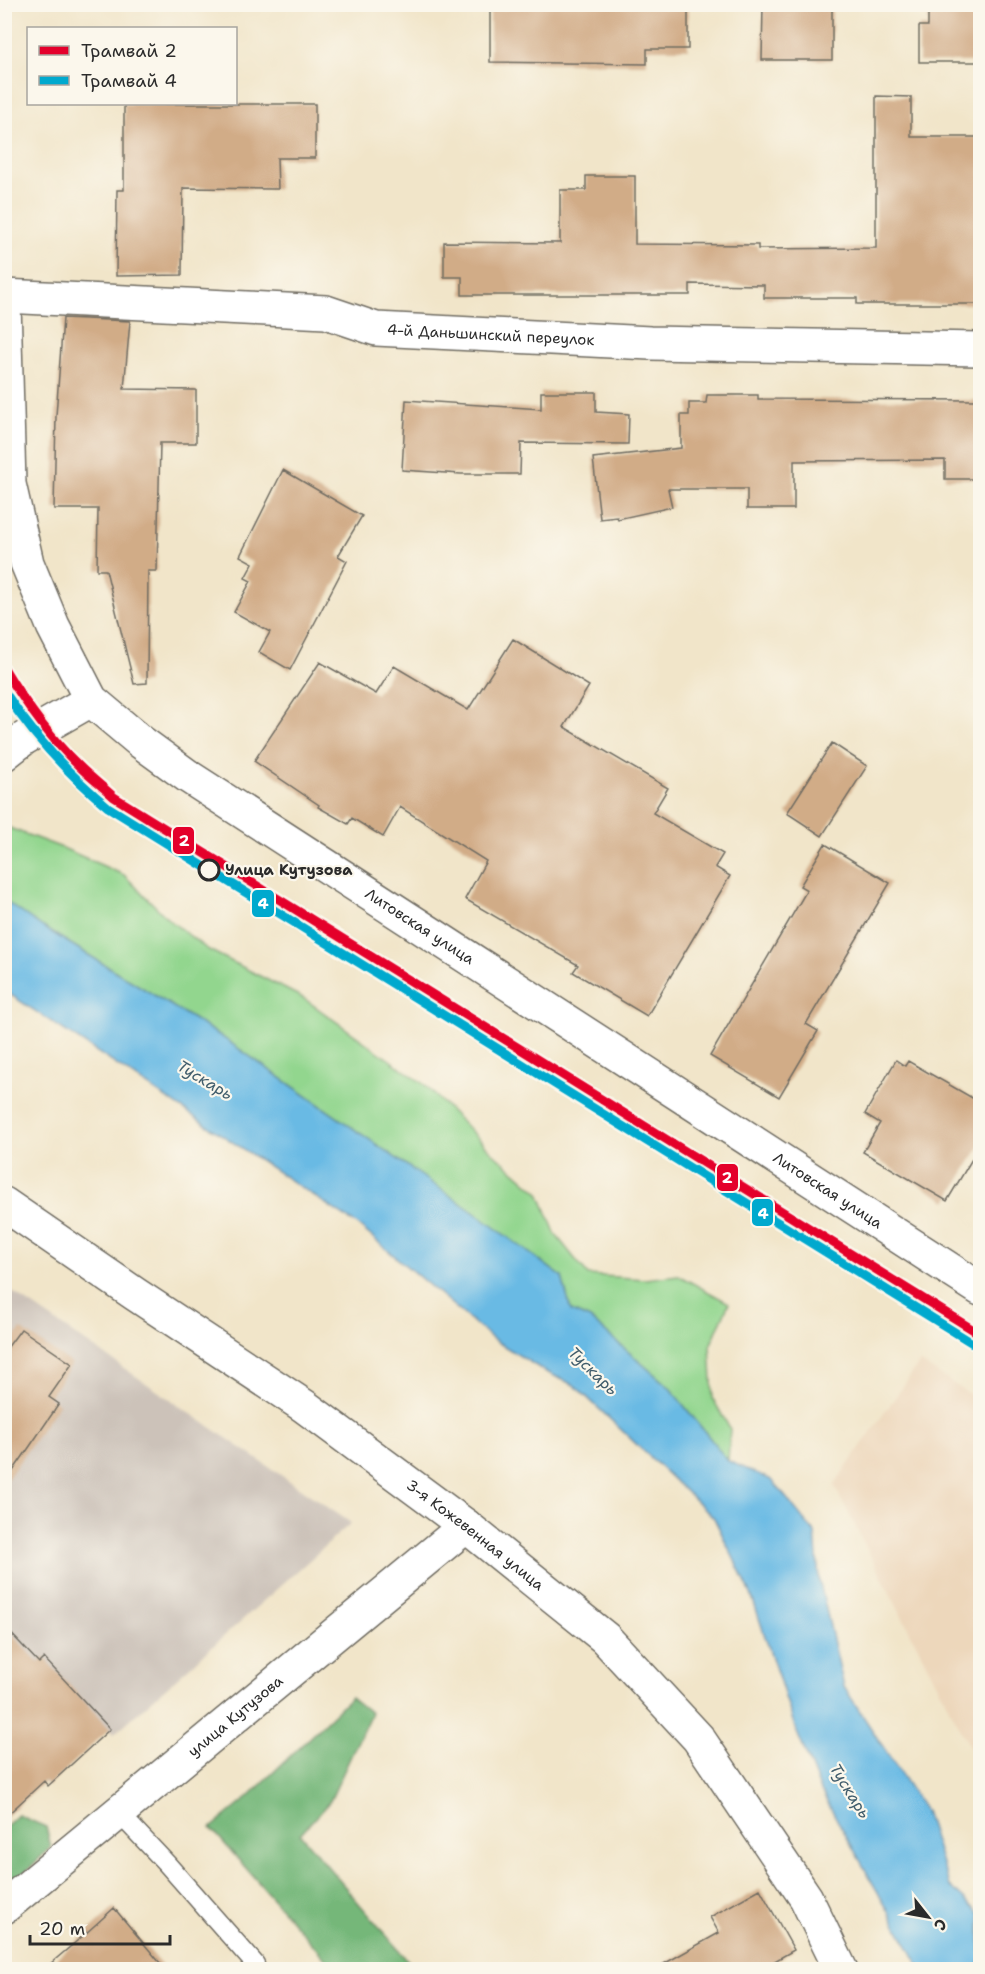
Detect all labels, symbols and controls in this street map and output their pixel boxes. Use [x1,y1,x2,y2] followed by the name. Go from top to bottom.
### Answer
[27,27,237,105] legend
[81,39,177,63] text: Трамвай 2
[81,69,177,93] text: Трамвай 4
[386,320,595,350] street label: 4-й Даньшинский переулок
[172,826,195,855] line badge: 2
[178,830,190,851] text: 2
[198,859,220,881] marker: Улица Кутузова
[225,860,353,880] place label: Улица Кутузова
[361,884,479,969] street label: Литовская улица
[251,889,275,918] line badge: 4
[257,893,269,914] text: 4
[173,1055,237,1105] water label: Тускарь
[769,1148,887,1234] street label: Литовская улица
[716,1163,739,1192] line badge: 2
[721,1167,733,1188] text: 2
[751,1198,774,1227] line badge: 4
[757,1203,769,1224] text: 4
[564,1342,622,1400] water label: Тускарь
[402,1475,549,1595] street label: 3-я Кожевенная улица
[184,1671,288,1761] street label: улица Кутузова
[825,1760,875,1822] water label: Тускарь
[898,1887,958,1947] north arrow
[30,1908,170,1946] scale bar
[929,1915,952,1934] text: С
[39,1917,85,1941] text: 20 m

